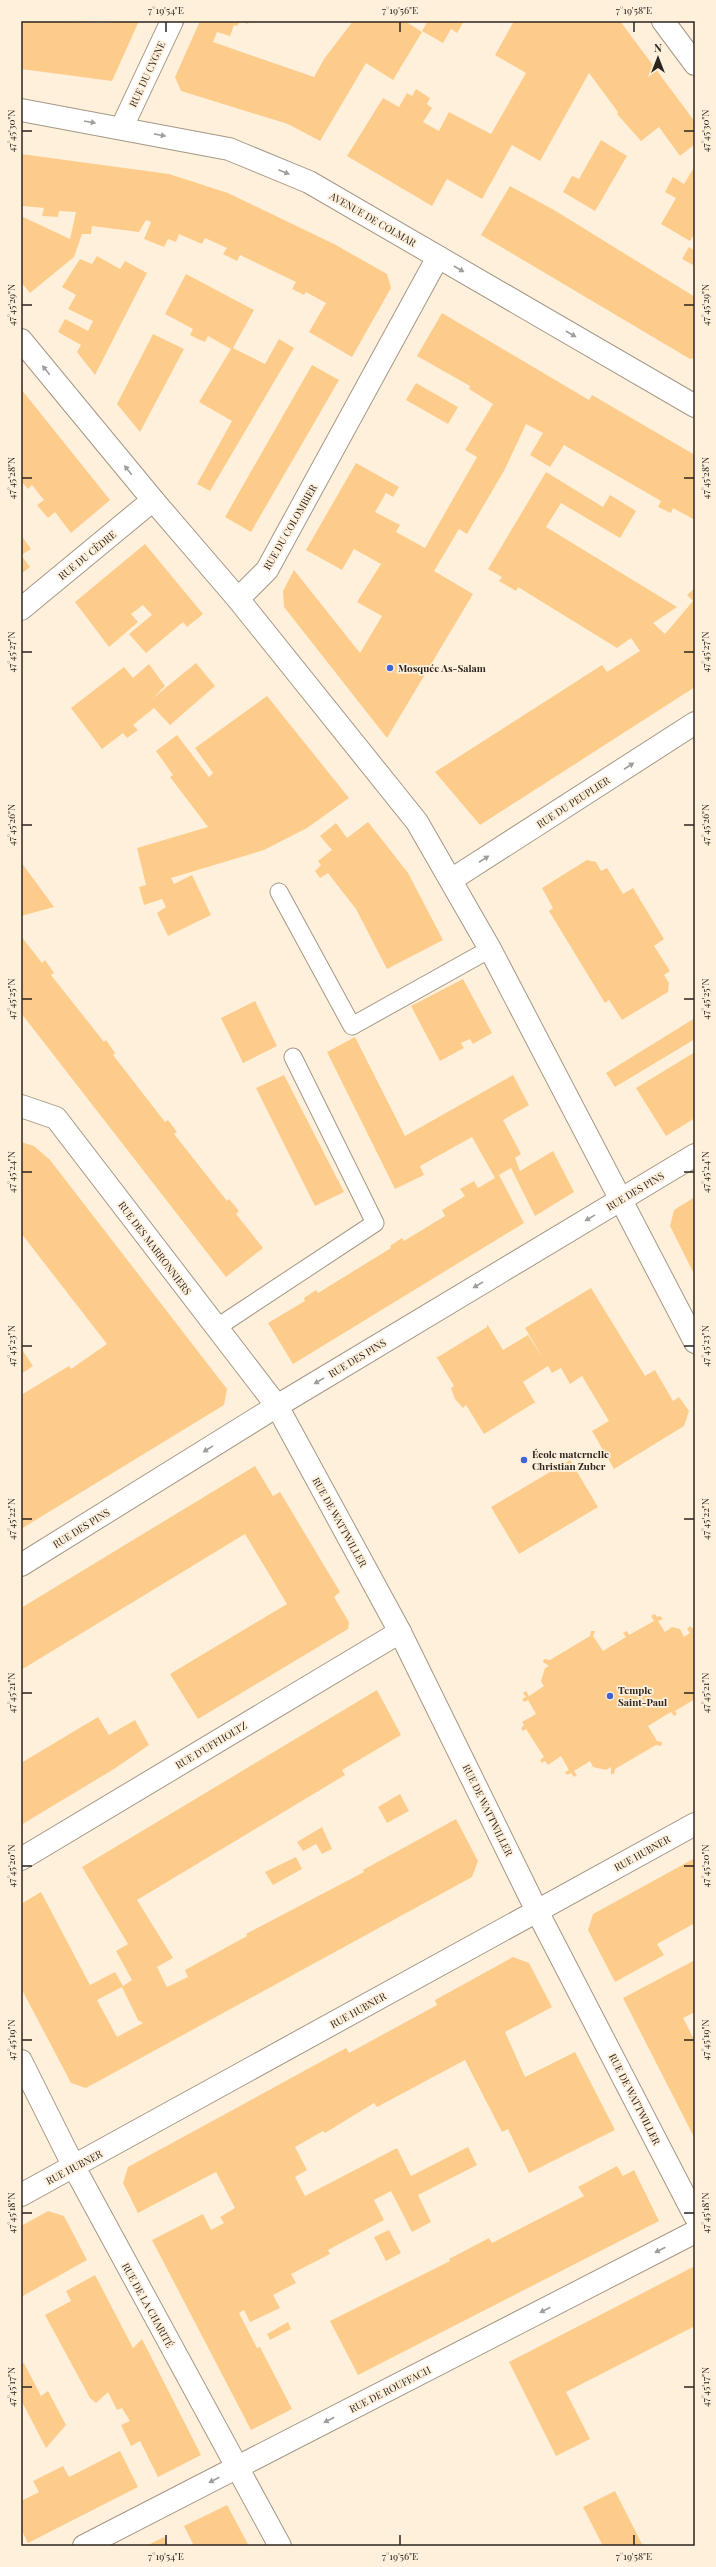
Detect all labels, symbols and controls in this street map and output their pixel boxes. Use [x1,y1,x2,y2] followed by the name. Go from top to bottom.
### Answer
[148,3,184,17] text: 7°19'54"E
[382,3,418,17] text: 7°19'56"E
[616,3,652,17] text: 7°19'58"E
[638,38,678,78] north arrow
[126,39,168,109] street label: RUE DU CYGNE
[654,40,662,55] text: N
[4,110,18,152] text: 47°45'30"N
[698,110,712,152] text: 47°45'30"N
[84,119,96,125] one-way arrow
[154,132,166,138] one-way arrow
[278,169,289,175] one-way arrow
[326,188,419,250] street label: AVENUE DE COLMAR
[453,265,465,272] one-way arrow
[4,284,18,326] text: 47°45'29"N
[698,284,712,326] text: 47°45'29"N
[566,330,576,338] one-way arrow
[41,364,50,375] one-way arrow
[4,457,18,499] text: 47°45'28"N
[698,457,712,499] text: 47°45'28"N
[124,465,133,476] one-way arrow
[260,481,320,572] street label: RUE DU COLOMBIER
[55,527,119,583] street label: RUE DU CÈDRE
[4,631,18,673] text: 47°45'27"N
[698,631,712,673] text: 47°45'27"N
[398,661,486,675] place label: Mosquée As-Salam
[385,663,395,673] marker: Mosquée As-Salam
[624,762,634,770] one-way arrow
[534,773,613,831] street label: RUE DU PEUPLIER
[4,804,18,846] text: 47°45'26"N
[698,804,712,846] text: 47°45'26"N
[479,855,489,863] one-way arrow
[4,978,18,1020] text: 47°45'25"N
[698,978,712,1020] text: 47°45'25"N
[4,1151,18,1193] text: 47°45'24"N
[698,1151,712,1193] text: 47°45'24"N
[604,1168,666,1214] street label: RUE DES PINS
[115,1198,195,1298] street label: RUE DES MARRONNIERS
[584,1215,596,1222] one-way arrow
[472,1282,484,1289] one-way arrow
[4,1325,18,1367] text: 47°45'23"N
[698,1325,712,1367] text: 47°45'23"N
[326,1335,388,1381] street label: RUE DES PINS
[313,1378,325,1385] one-way arrow
[203,1445,213,1453] one-way arrow
[532,1447,609,1473] place label: École maternelle Christian Zuber
[519,1455,529,1465] marker: École maternelle Christian Zuber
[309,1475,371,1570] street label: RUE DE WATTWILLER
[4,1498,18,1540] text: 47°45'22"N
[698,1498,712,1540] text: 47°45'22"N
[50,1505,112,1551] street label: RUE DES PINS
[4,1673,18,1713] text: 47°45'21"N
[698,1673,712,1713] text: 47°45'21"N
[618,1683,667,1709] place label: Temple Saint-Paul
[605,1691,615,1701] marker: Temple Saint-Paul
[173,1718,249,1772] street label: RUE D'UFFHOLTZ
[460,1762,517,1859] street label: RUE DE WATTWILLER
[611,1832,673,1874] street label: RUE HUBNER
[4,1845,18,1887] text: 47°45'20"N
[698,1845,712,1887] text: 47°45'20"N
[327,1989,389,2031] street label: RUE HUBNER
[4,2020,18,2060] text: 47°45'19"N
[698,2020,712,2060] text: 47°45'19"N
[606,2051,664,2147] street label: RUE DE WATTWILLER
[43,2146,105,2188] street label: RUE HUBNER
[4,2192,18,2234] text: 47°45'18"N
[698,2192,712,2234] text: 47°45'18"N
[655,2247,666,2253] one-way arrow
[119,2260,177,2350] street label: RUE DE LA CHARITÉ
[539,2307,550,2313] one-way arrow
[347,2362,434,2416] street label: RUE DE ROUFFACH
[4,2367,18,2407] text: 47°45'17"N
[698,2367,712,2407] text: 47°45'17"N
[324,2417,335,2424] one-way arrow
[208,2477,220,2483] one-way arrow
[148,2549,184,2563] text: 7°19'54"E
[382,2549,418,2563] text: 7°19'56"E
[616,2549,652,2563] text: 7°19'58"E

